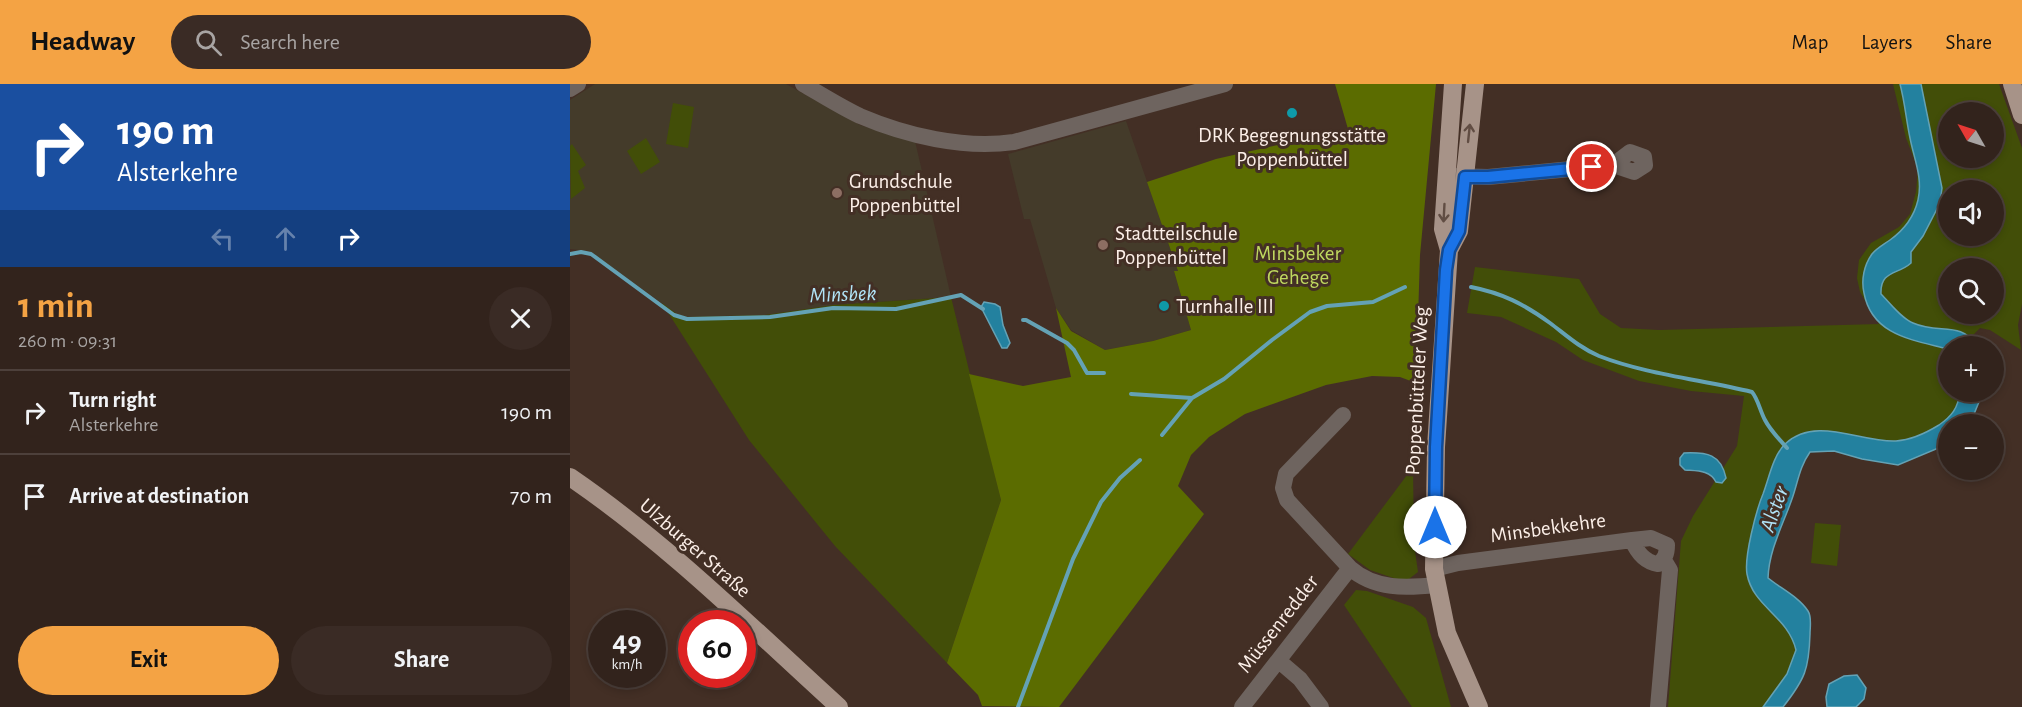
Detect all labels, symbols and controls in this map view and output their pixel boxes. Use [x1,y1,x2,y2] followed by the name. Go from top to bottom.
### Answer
[171,15,591,69] search box
[192,26,225,59] icon: search
[30,28,135,56] text: Headway
[240,31,340,53] text: Search here
[1792,32,1828,53] text: Map
[1861,32,1912,53] text: Layers
[1945,32,1992,53] text: Share
[1938,102,2004,168] north arrow
[1938,102,2004,480] map controls
[1285,106,1299,120] marker: DRK Begegnungsstätte Poppenbüttel
[18,108,96,186] icon: right
[117,110,215,152] text: 190 m
[1464,123,1475,143] one-way arrow
[1198,125,1386,170] place label: DRK Begegnungsstätte Poppenbüttel
[1566,141,1617,192] pin
[1575,150,1608,183] icon: arrive
[117,159,238,186] text: Alsterkehre
[849,171,961,216] place label: Grundschule Poppenbüttel
[1938,180,2004,246] button: sound
[830,186,844,200] marker: Grundschule Poppenbüttel
[1439,203,1450,223] one-way arrow
[206,222,239,255] icon: left
[269,222,302,255] icon: ahead
[332,222,365,255] icon: right
[1115,223,1238,268] place label: Stadtteilschule Poppenbüttel
[1096,238,1110,252] marker: Stadtteilschule Poppenbüttel
[1255,243,1341,288] park label: Minsbeker Gehege
[1938,258,2004,324] button: search
[809,282,877,306] water label: Minsbek
[489,287,552,350] button: close
[18,288,94,324] text: 1 min
[1176,296,1274,317] place label: Turnhalle III
[1157,299,1171,313] marker: Turnhalle III
[1402,305,1432,476] street label: Poppenbütteler Weg
[18,331,117,351] text: 260 m · 09:31
[1938,336,2004,402] button: +
[69,389,156,411] text: Turn right
[18,396,51,429] icon: right
[501,401,552,423] text: 190 m
[1938,414,2004,480] button: −
[69,415,159,435] text: Alsterkehre
[18,480,51,513] icon: arrive
[1756,483,1792,536] water label: Alster
[69,485,249,507] text: Arrive at destination
[510,485,552,507] text: 70 m
[635,494,755,602] street label: Ulzburger Straße
[1403,495,1467,559] position arrow
[1489,510,1607,546] street label: Minsbekkehre
[1234,571,1323,677] street label: Müssenredder
[678,610,756,688] speed limit sign: 60
[18,626,279,695] button: Exit
[291,626,552,695] button: Share
[612,627,642,657] text: 49
[612,657,642,672] text: km/h

